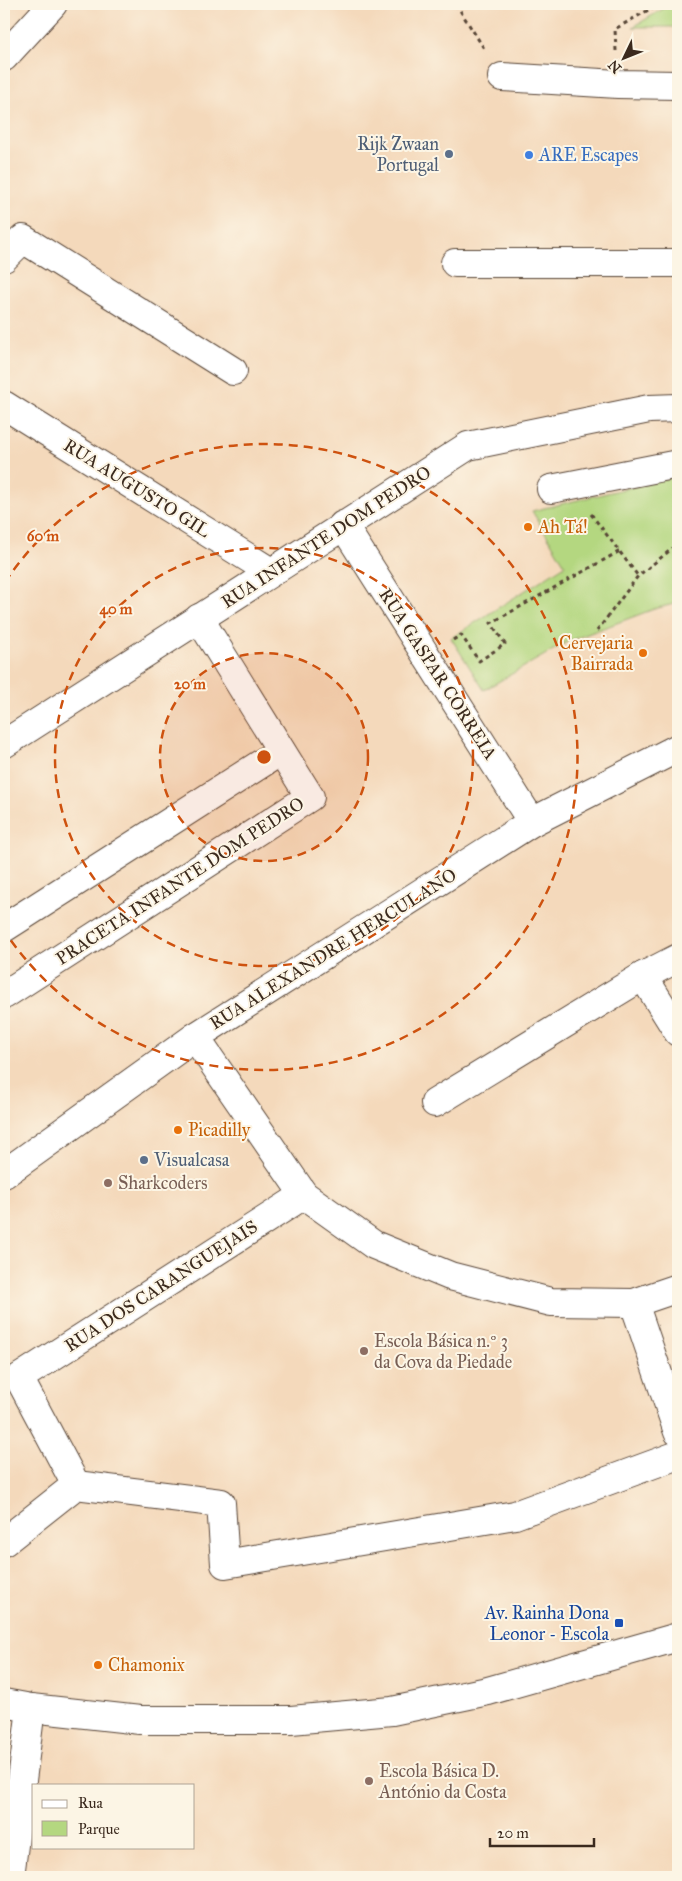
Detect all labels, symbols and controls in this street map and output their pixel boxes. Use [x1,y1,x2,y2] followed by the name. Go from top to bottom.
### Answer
[600,32,650,82] north arrow
[605,56,625,77] text: N
[357,133,439,177] place label: Rijk Zwaan Portugal
[538,144,638,166] place label: ARE Escapes
[443,148,455,160] marker: Rijk Zwaan Portugal
[523,149,535,161] marker: ARE Escapes
[60,434,215,542] street label: RUA AUGUSTO GIL
[217,461,435,613] street label: RUA INFANTE DOM PEDRO
[537,516,588,538] place label: Ah Tá!
[522,521,534,533] marker: Ah Tá!
[27,527,60,545] text: 60 m
[374,584,502,764] street label: RUA GASPAR CORREIA
[100,600,133,619] text: 40 m
[559,632,633,675] place label: Cervejaria Bairrada
[637,647,649,659] marker: Cervejaria Bairrada
[174,675,206,693] text: 20 m
[255,748,273,766] centre of rings
[52,792,308,970] street label: PRACETA INFANTE DOM PEDRO
[206,864,460,1034] street label: RUA ALEXANDRE HERCULANO
[188,1119,251,1141] place label: Picadilly
[172,1124,184,1136] marker: Picadilly
[153,1149,230,1171] place label: Visualcasa
[138,1154,150,1166] marker: Visualcasa
[118,1172,207,1194] place label: Sharkcoders
[102,1177,114,1189] marker: Sharkcoders
[60,1215,262,1357] street label: RUA DOS CARANGUEJAIS
[374,1330,512,1373] place label: Escola Básica n.º 3 da Cova da Piedade
[358,1345,370,1357] marker: Escola Básica n.º 3 da Cova da Piedade
[484,1602,609,1645] place label: Av. Rainha Dona Leonor - Escola
[613,1617,625,1629] marker: Av. Rainha Dona Leonor - Escola
[108,1654,185,1676] place label: Chamonix
[92,1659,104,1671] marker: Chamonix
[378,1760,507,1803] place label: Escola Básica D. António da Costa
[363,1775,375,1787] marker: Escola Básica D. António da Costa
[32,1784,195,1848] legend
[78,1794,103,1812] text: Rua
[490,1816,593,1848] scale bar
[78,1820,120,1839] text: Parque
[497,1824,529,1842] text: 20 m

